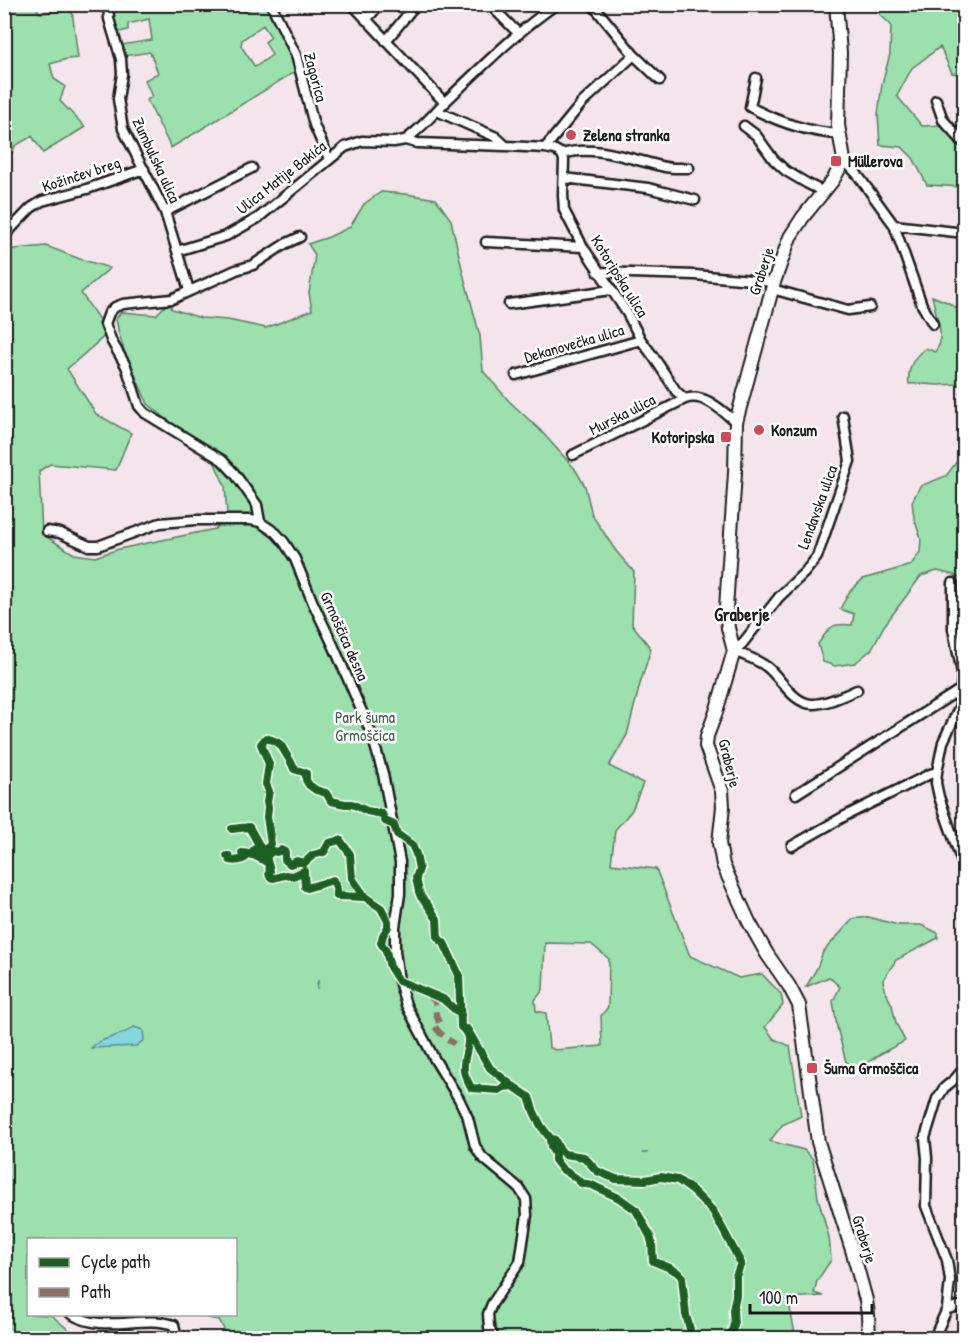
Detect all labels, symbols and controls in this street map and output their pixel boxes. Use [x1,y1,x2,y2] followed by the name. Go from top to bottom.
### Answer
[299,50,333,104] street label: Zagorica
[128,114,186,206] street label: Zumbulska ulica
[583,124,670,146] place label: Zelena stranka
[564,128,578,142] marker: Zelena stranka
[231,135,331,219] street label: Ulica Matije Bakića
[848,150,903,172] place label: Müllerova
[39,151,123,197] street label: Kožinčev breg
[829,154,843,168] marker: Müllerova
[586,231,654,321] street label: Kotoripska ulica
[743,244,779,298] street label: Graberje
[522,318,626,368] street label: Dekanovečka ulica
[585,388,659,440] street label: Murska ulica
[771,419,817,441] place label: Konzum
[752,423,766,437] marker: Konzum
[652,426,715,449] place label: Kotoripska
[719,430,733,444] marker: Kotoripska
[792,462,842,552] street label: Lendavska ulica
[316,588,374,684] street label: Grmoščica desna
[714,602,771,627] district label: Graberje
[335,706,395,746] park label: Park šuma Grmoščica
[713,736,747,790] street label: Graberje
[824,1057,919,1079] place label: Šuma Grmoščica
[805,1061,819,1075] marker: Šuma Grmoščica
[847,1212,883,1266] street label: Graberje
[27,1238,237,1316] legend
[81,1249,151,1274] text: Cycle path
[750,1277,872,1315] scale bar
[81,1279,111,1304] text: Path
[759,1285,798,1310] text: 100 m

